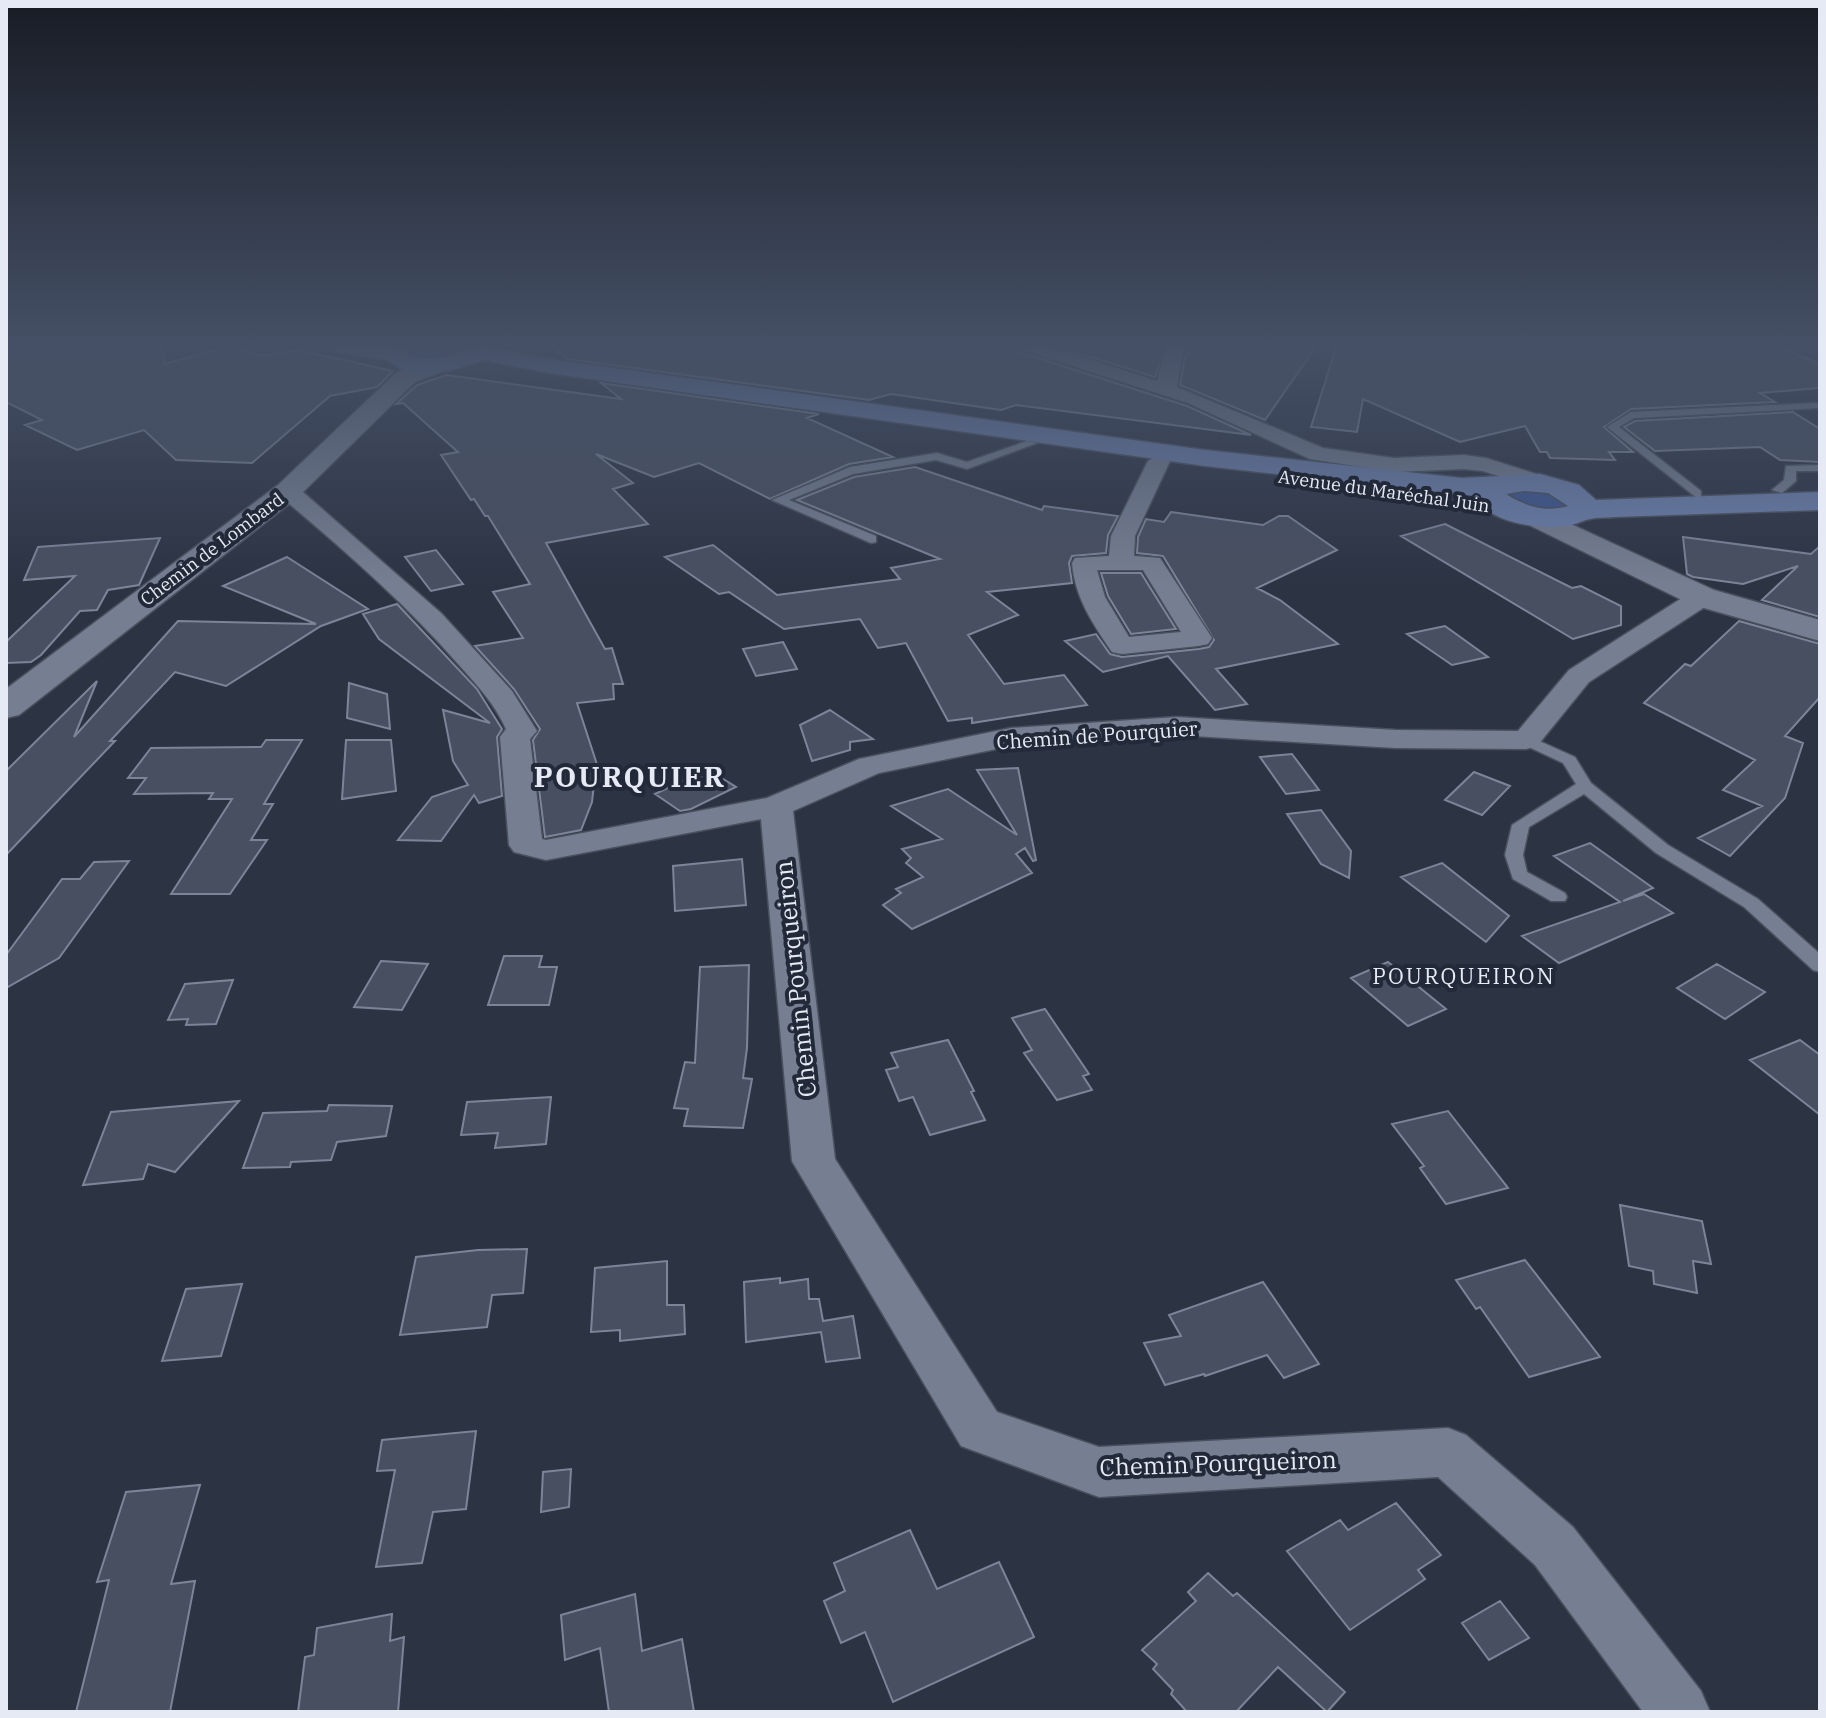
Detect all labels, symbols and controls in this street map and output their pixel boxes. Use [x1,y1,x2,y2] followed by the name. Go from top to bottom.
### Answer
[1277,465,1491,517] street label: Avenue du Maréchal Juin
[136,488,288,610] street label: Chemin de Lombard
[996,715,1198,755] street label: Chemin de Pourquier
[534,758,726,795] district label: POURQUIER
[767,859,823,1099] street label: Chemin Pourqueiron
[1372,961,1556,990] district label: POURQUEIRON
[1099,1443,1337,1483] street label: Chemin Pourqueiron

